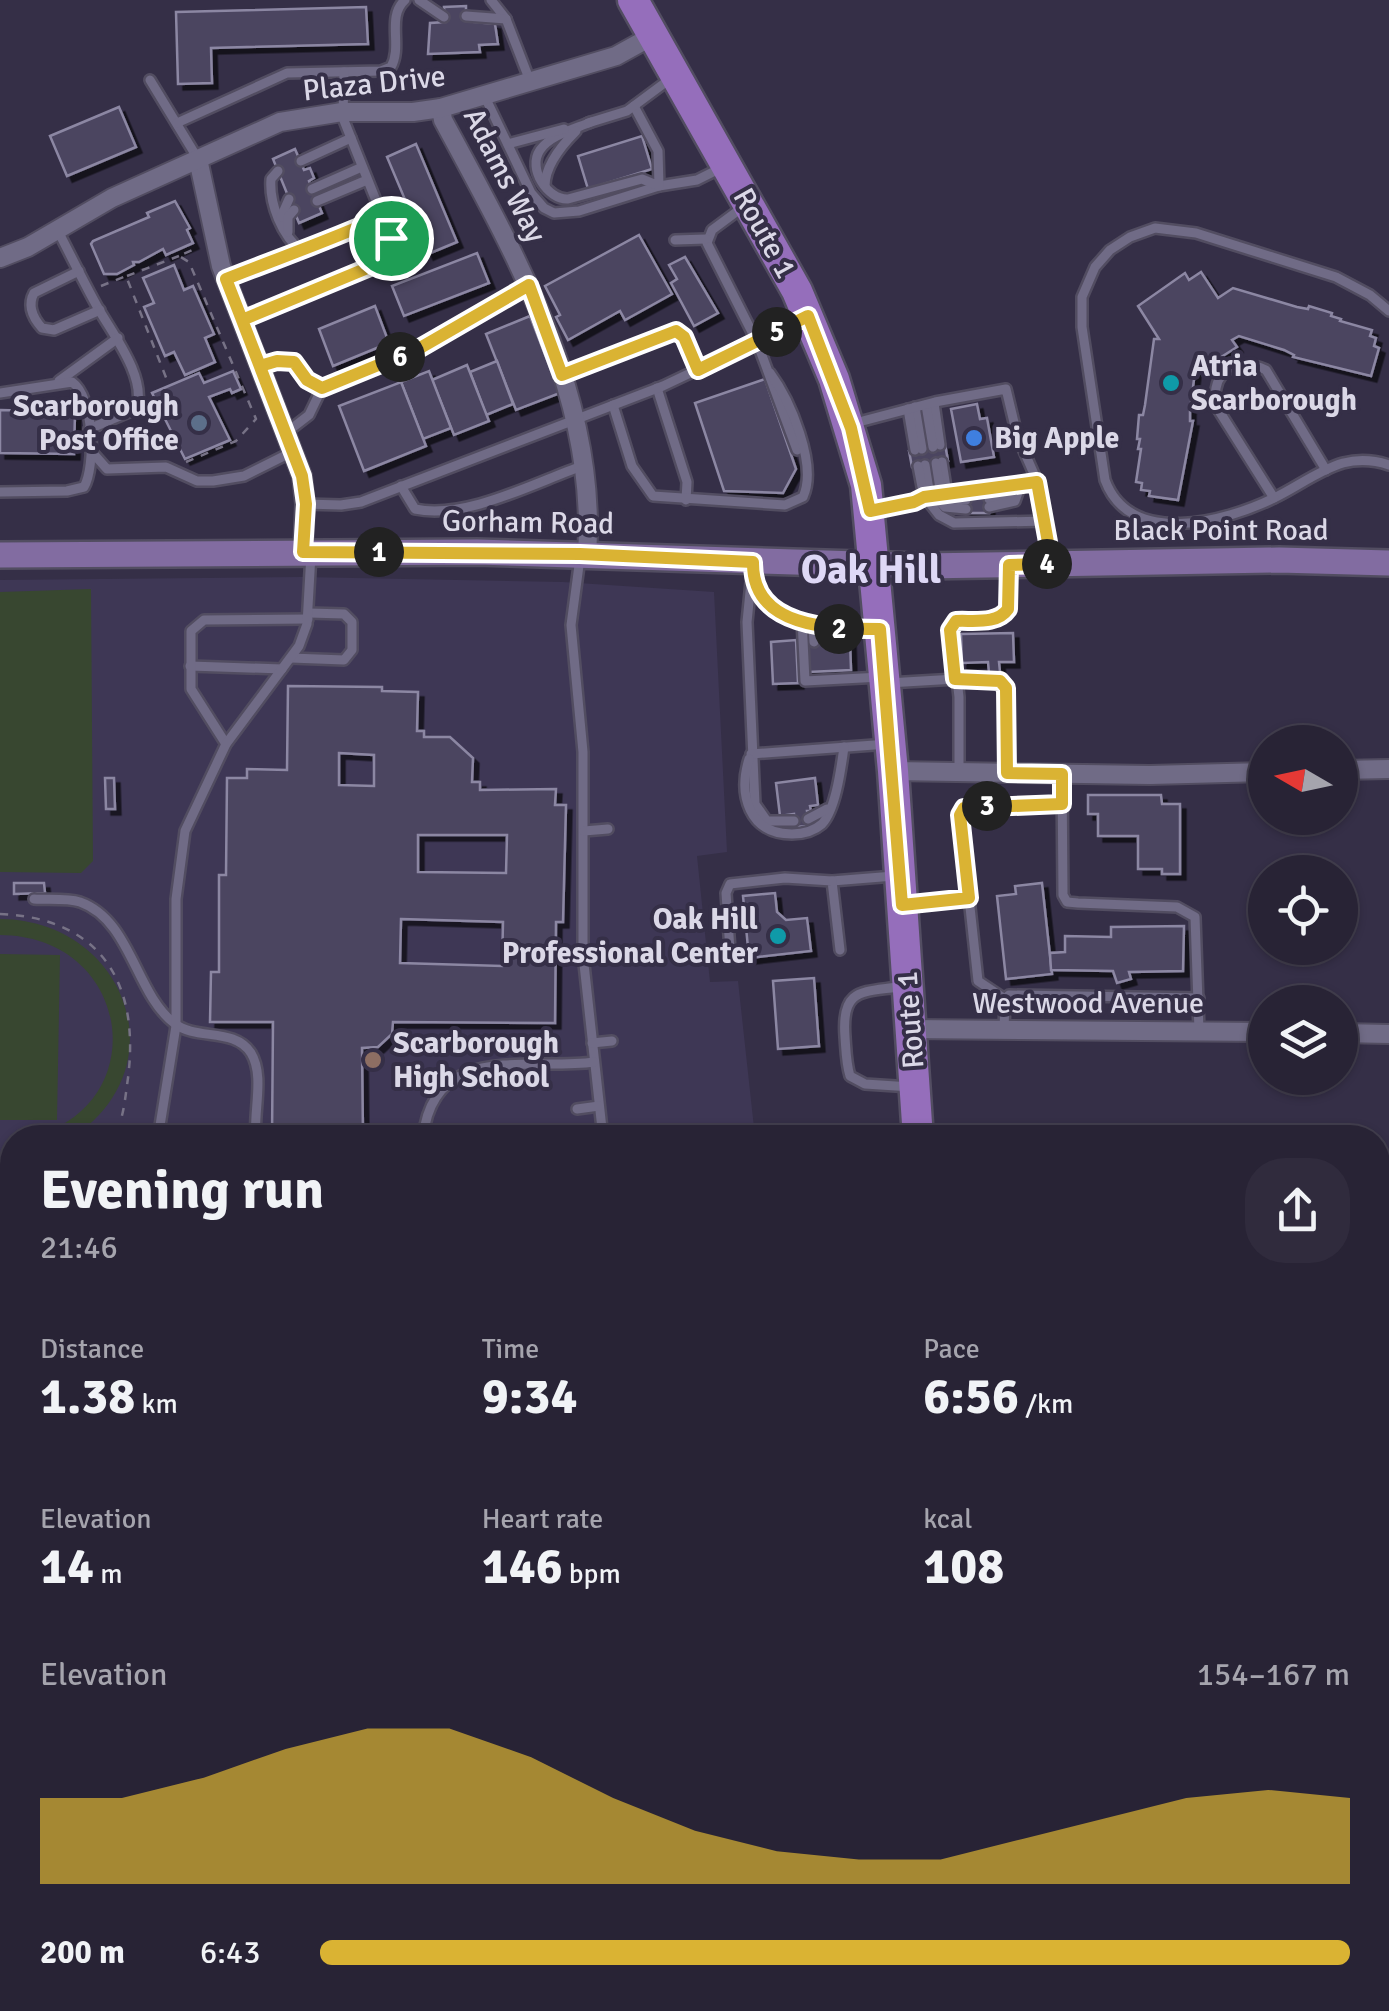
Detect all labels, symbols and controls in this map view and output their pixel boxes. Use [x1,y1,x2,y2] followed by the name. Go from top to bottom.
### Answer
[301,58,447,109] street label: Plaza Drive
[455,102,554,249] street label: Adams Way
[725,182,804,285] street label: Route 1
[349,196,434,281] pin
[364,211,419,266] icon: arrive
[752,307,802,357] pin: 5
[769,315,785,349] text: 5
[375,332,425,382] pin: 6
[392,340,408,374] text: 6
[1191,348,1357,419] place label: Atria Scarborough
[1160,372,1182,394] marker: Atria Scarborough
[13,388,179,459] place label: Scarborough Post Office
[188,412,210,434] marker: Scarborough Post Office
[994,420,1119,457] place label: Big Apple
[963,427,985,449] marker: Big Apple
[442,503,614,542] street label: Gorham Road
[1113,512,1329,549] street label: Black Point Road
[354,527,404,577] pin: 1
[371,535,387,569] text: 1
[1022,539,1072,589] pin: 4
[801,545,941,595] district label: Oak Hill
[1039,547,1055,581] text: 4
[814,604,864,654] pin: 2
[831,612,847,646] text: 2
[1248,725,1358,835] north arrow
[1248,725,1358,1095] map controls
[962,781,1012,831] pin: 3
[979,789,995,823] text: 3
[1248,855,1358,965] button: locate
[502,901,758,972] place label: Oak Hill Professional Center
[767,925,789,947] marker: Oak Hill Professional Center
[889,970,932,1070] street label: Route 1
[972,985,1204,1022] street label: Westwood Avenue
[1248,985,1358,1095] button: layers
[393,1025,559,1096] place label: Scarborough High School
[362,1049,384,1071] marker: Scarborough High School
[40,1156,324,1224] text: Evening run
[1245,1158,1350,1263] button: share
[40,1228,118,1267] text: 21:46
[40,1332,144,1366] text: Distance
[482,1332,539,1366] text: Time
[923,1332,980,1366] text: Pace
[40,1366,135,1428] text: 1.38
[482,1366,577,1428] text: 9:34
[923,1366,1019,1428] text: 6:56
[135,1387,178,1421] text: km
[1019,1387,1073,1421] text: /km
[40,1502,152,1536] text: Elevation
[482,1502,603,1536] text: Heart rate
[923,1502,972,1536] text: kcal
[40,1536,94,1598] text: 14
[482,1536,563,1598] text: 146
[923,1536,1004,1598] text: 108
[94,1557,123,1591] text: m
[563,1557,621,1591] text: bpm
[40,1655,167,1694] text: Elevation
[1197,1655,1350,1694] text: 154–167 m
[40,1933,125,1972] text: 200 m
[200,1933,260,1972] text: 6:43

